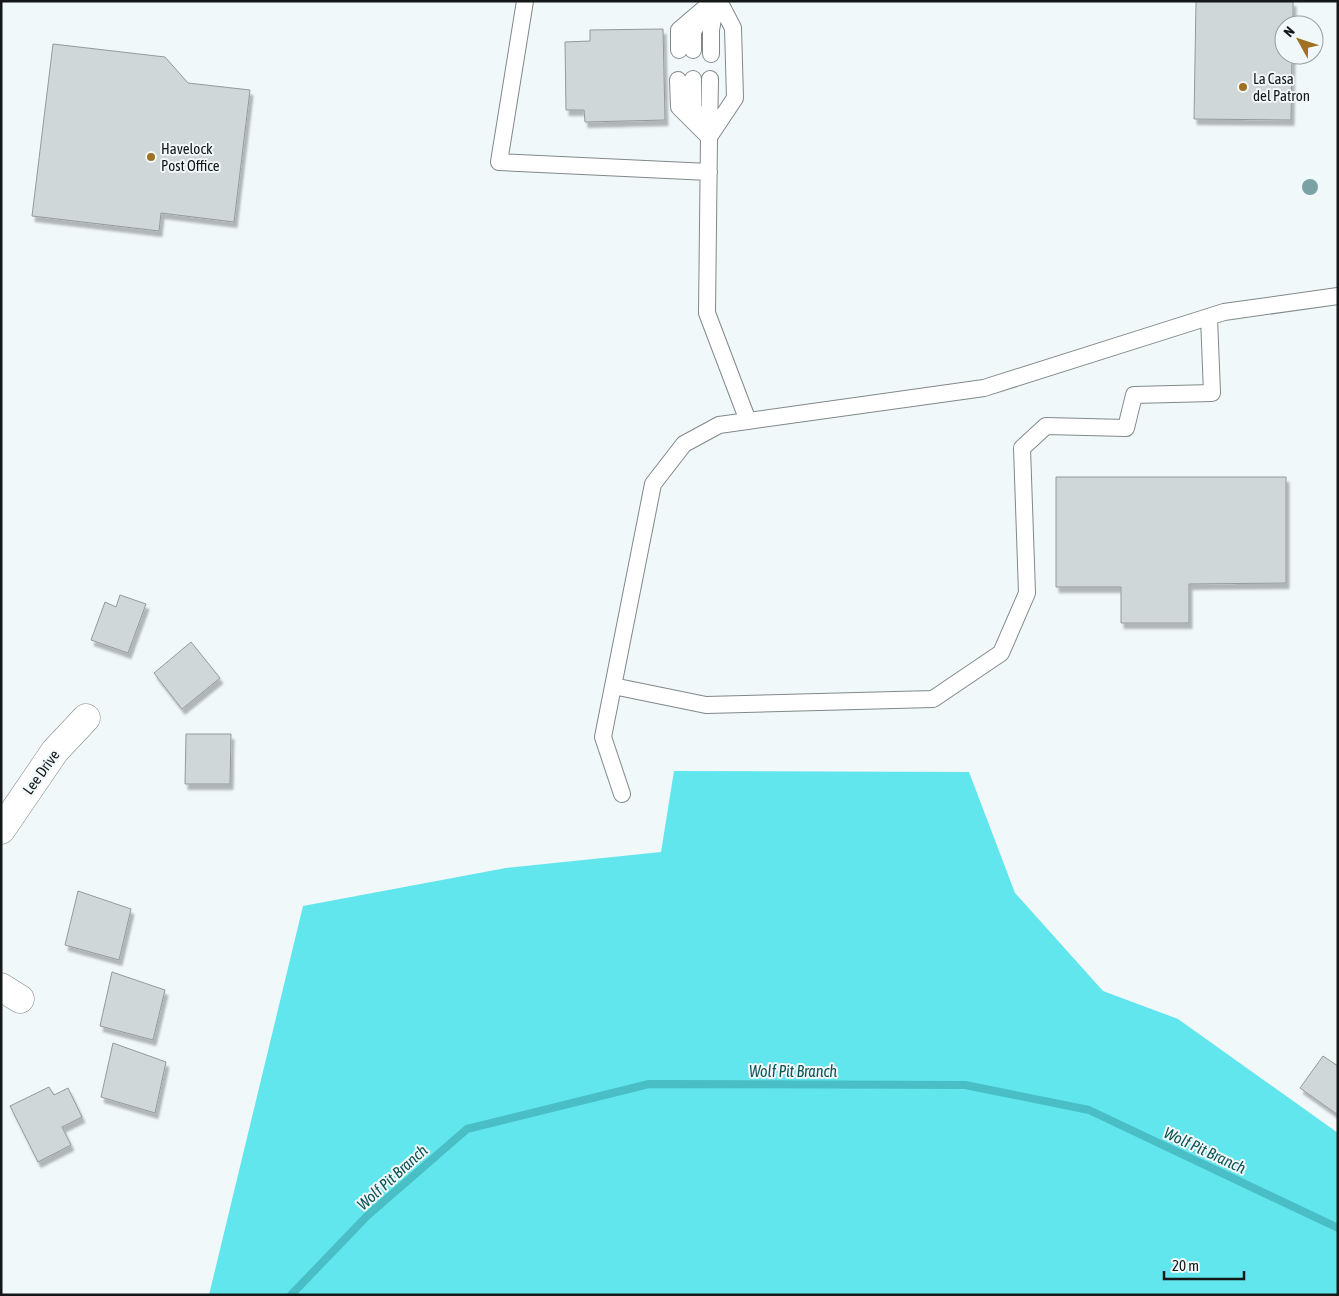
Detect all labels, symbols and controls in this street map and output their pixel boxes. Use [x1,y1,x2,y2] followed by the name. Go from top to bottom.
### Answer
[1274,15,1324,65] north arrow
[1280,23,1298,40] text: N
[1253,70,1310,104] place label: La Casa del Patron
[1237,81,1249,93] marker: La Casa del Patron
[161,140,220,174] place label: Havelock Post Office
[145,151,157,163] marker: Havelock Post Office
[19,746,63,797] street label: Lee Drive
[749,1062,837,1080] water label: Wolf Pit Branch
[1161,1123,1249,1177] water label: Wolf Pit Branch
[353,1141,431,1213] water label: Wolf Pit Branch
[1164,1248,1244,1280] scale bar
[1172,1257,1199,1274] text: 20 m

